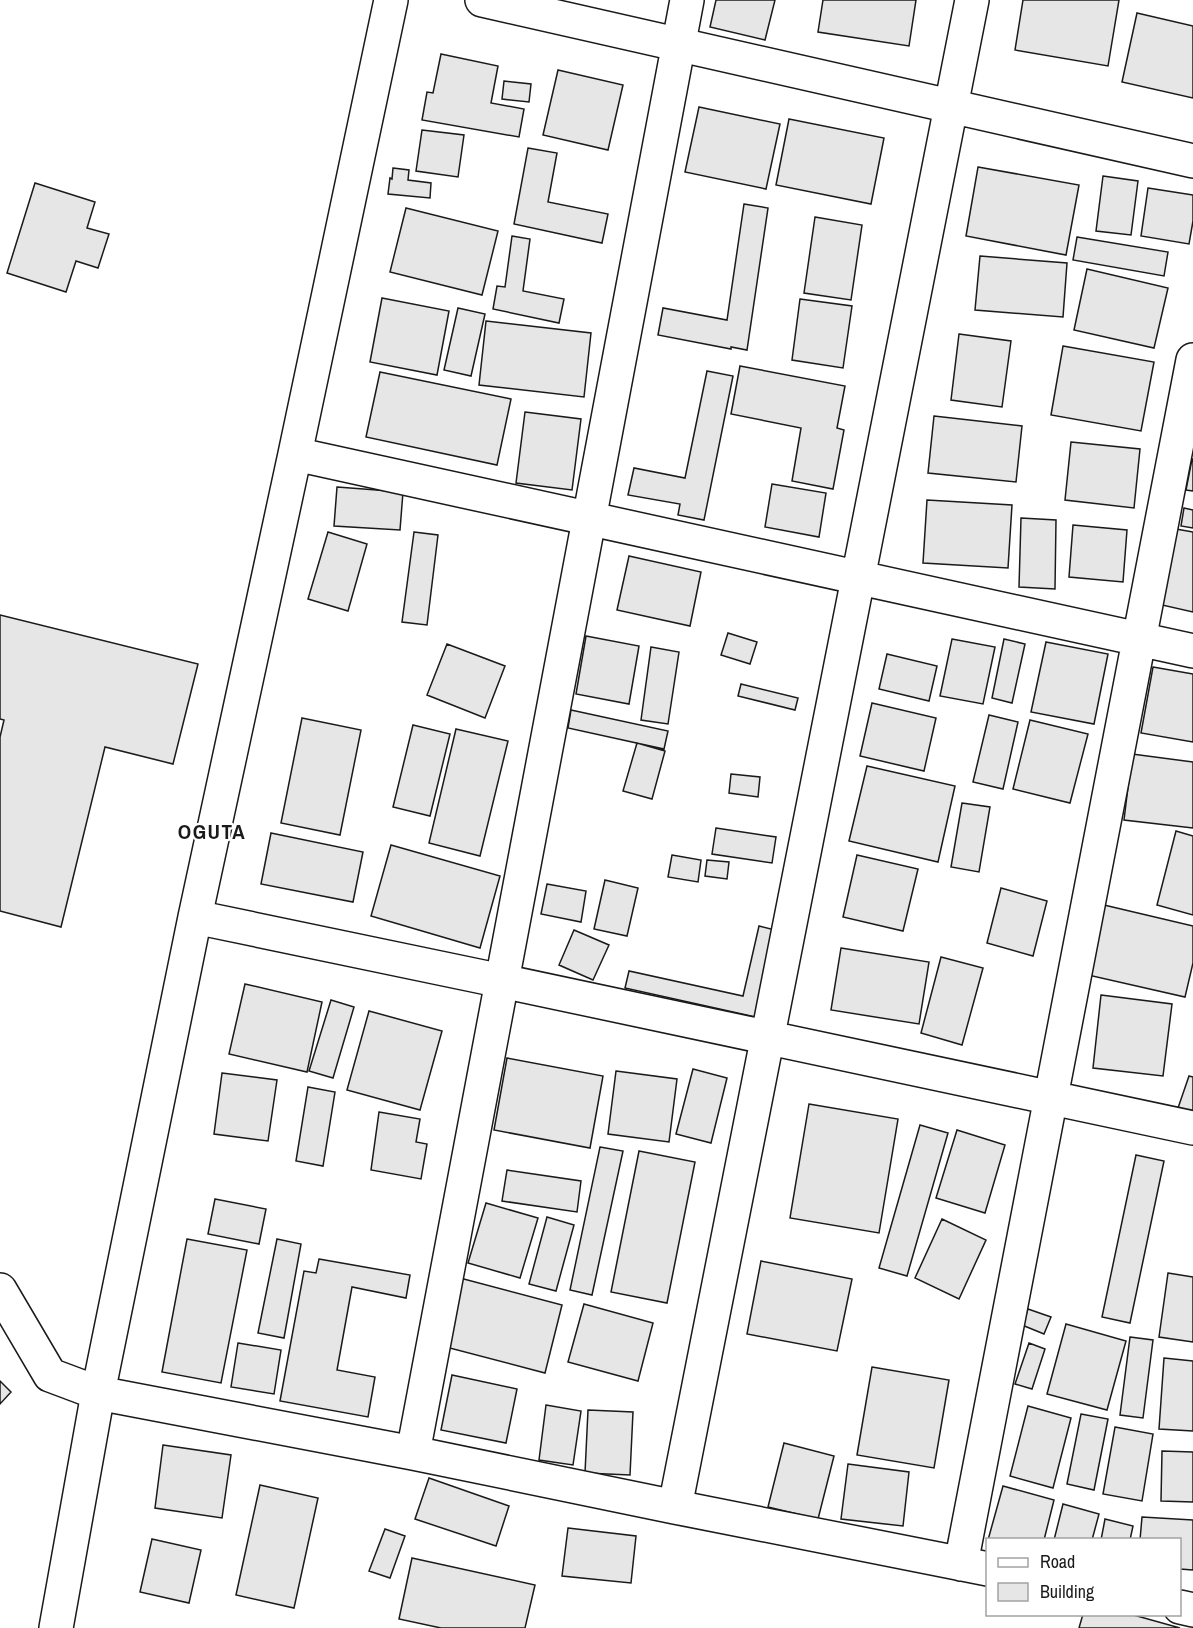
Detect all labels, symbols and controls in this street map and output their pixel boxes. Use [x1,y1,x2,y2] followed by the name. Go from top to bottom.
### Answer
[178,817,246,846] district label: OGUTA
[986,1538,1181,1616] legend
[1040,1549,1075,1574] text: Road
[1040,1579,1095,1604] text: Building

